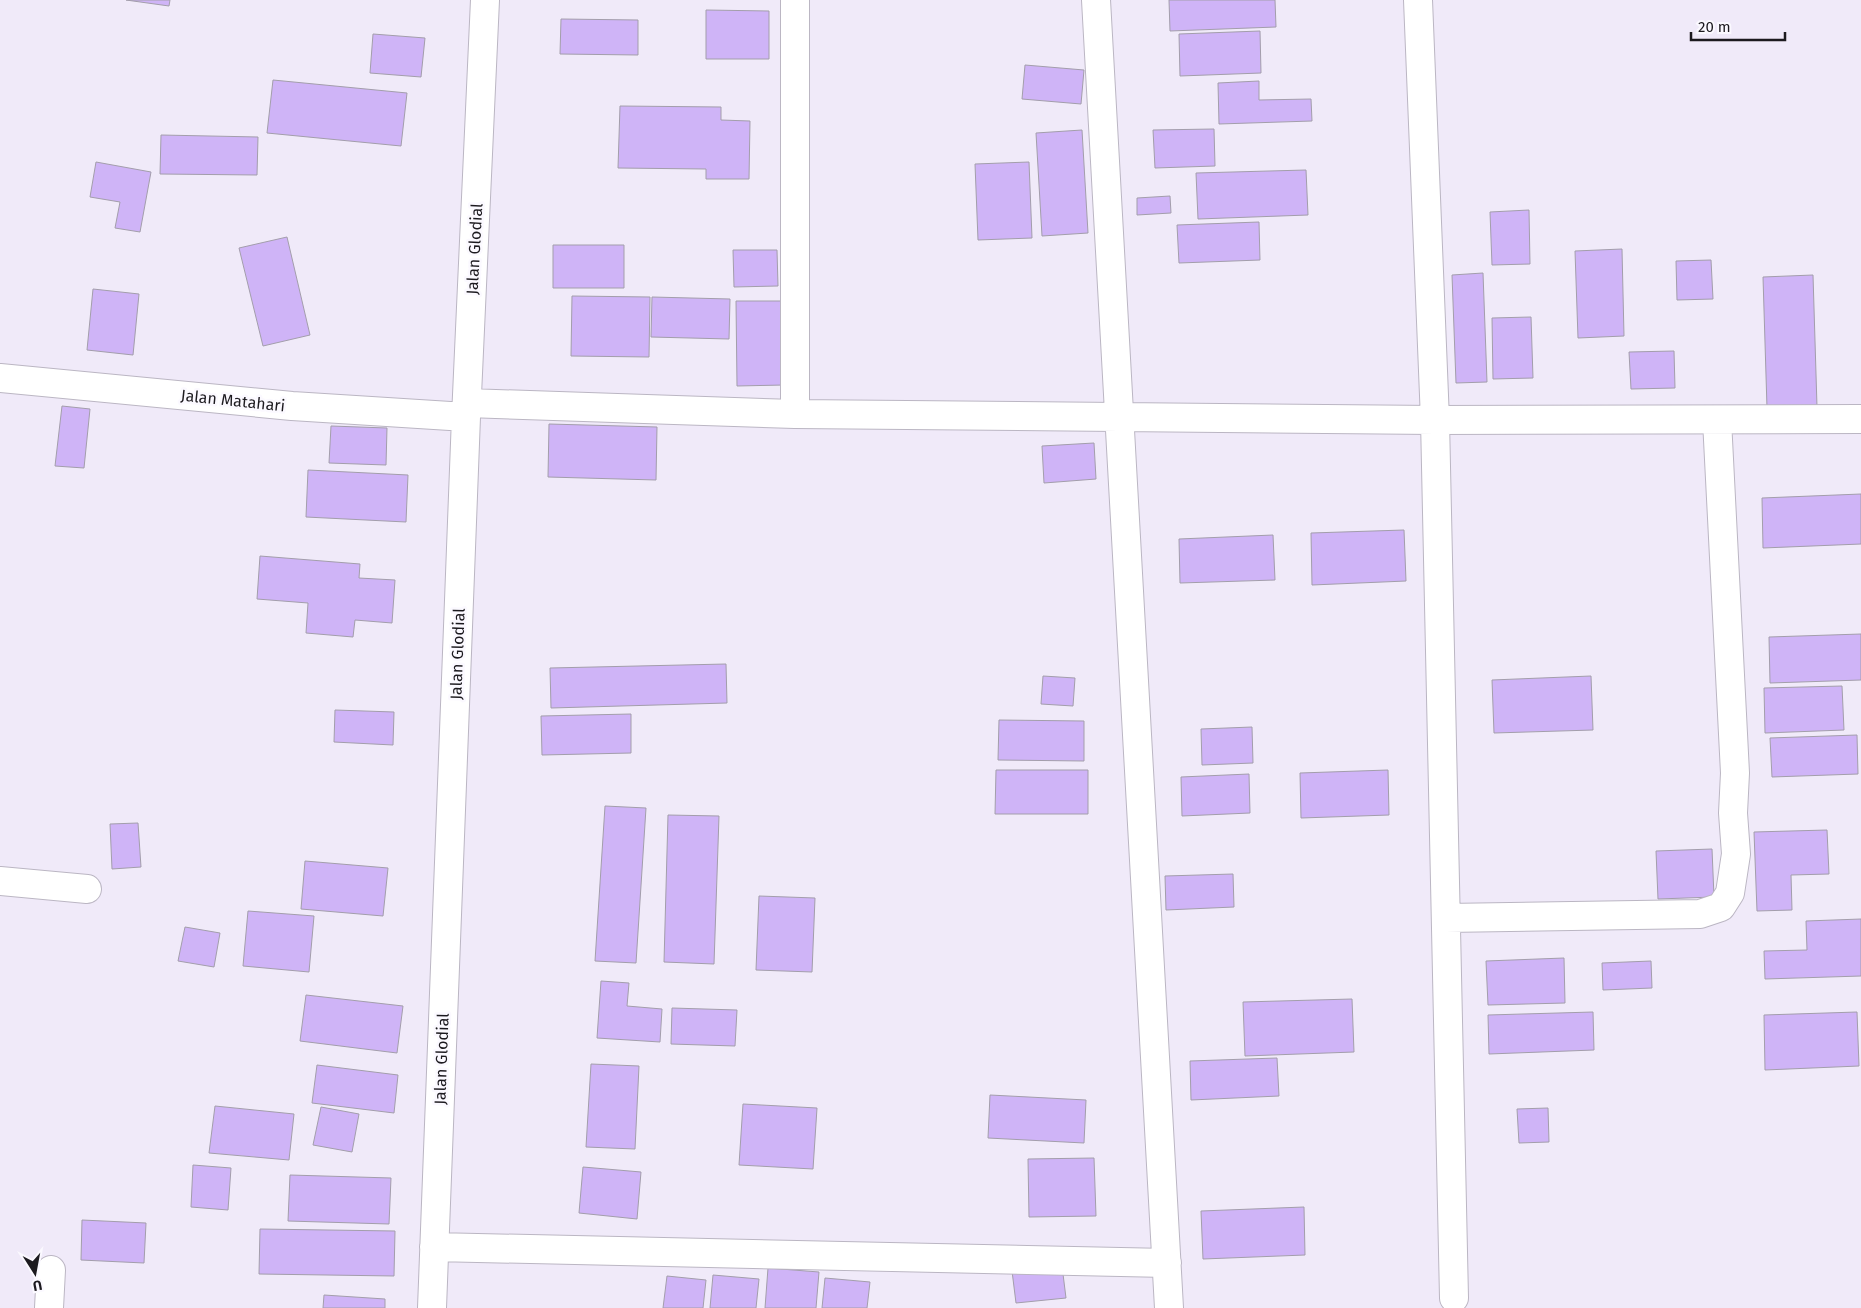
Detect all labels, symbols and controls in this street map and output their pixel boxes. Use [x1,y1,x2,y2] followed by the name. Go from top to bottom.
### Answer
[1691,10,1785,42] scale bar
[1698,18,1731,36] text: 20 m
[463,202,486,295] street label: Jalan Glodial
[180,386,286,415] street label: Jalan Matahari
[446,608,469,700] street label: Jalan Glodial
[430,1013,453,1105] street label: Jalan Glodial
[10,1248,60,1298] north arrow
[31,1276,43,1294] text: U

